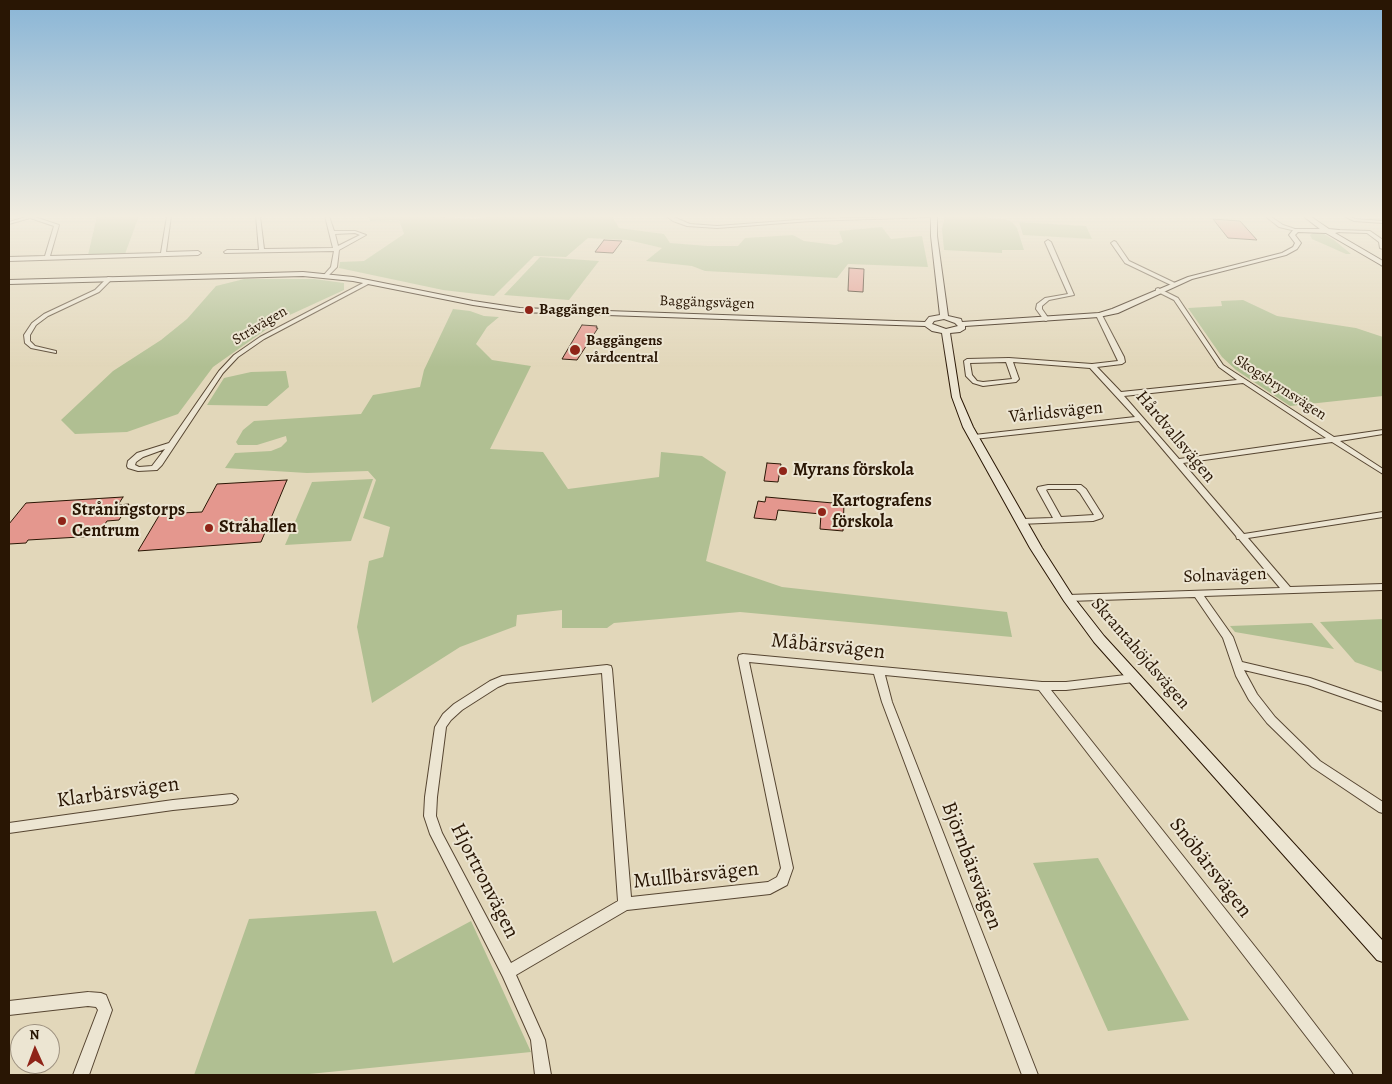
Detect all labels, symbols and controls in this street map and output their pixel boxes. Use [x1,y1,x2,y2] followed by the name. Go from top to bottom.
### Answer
[659,292,755,314] street label: Baggängsvägen
[539,301,609,319] place label: Baggängen
[229,303,291,349] street label: Stråvägen
[523,304,535,316] marker: Baggängen
[586,332,662,367] place label: Baggängens vårdcentral
[568,343,582,357] marker: Baggängens vårdcentral
[1230,351,1330,425] street label: Skogsbrynsvägen
[1130,387,1220,487] street label: Hårdvallsvägen
[1008,397,1104,429] street label: Vårlidsvägen
[793,460,914,482] place label: Myrans förskola
[777,465,789,477] marker: Myrans förskola
[832,491,932,534] place label: Kartografens förskola
[72,500,185,542] place label: Stråningstorps Centrum
[816,506,828,518] marker: Kartografens förskola
[56,515,68,527] marker: Stråningstorps Centrum
[219,517,297,539] place label: Stråhallen
[203,522,215,534] marker: Stråhallen
[1183,564,1267,588] street label: Solnavägen
[1086,594,1194,714] street label: Skrantahöjdsvägen
[770,628,886,666] street label: Måbärsvägen
[55,772,181,814] street label: Klarbärsvägen
[935,798,1007,934] street label: Björnbärsvägen
[1163,813,1257,923] street label: Snöbärsvägen
[444,819,524,943] street label: Hjortronvägen
[632,857,760,895] street label: Mullbärsvägen
[10,1024,60,1074] north arrow
[29,1025,40,1044] text: N

